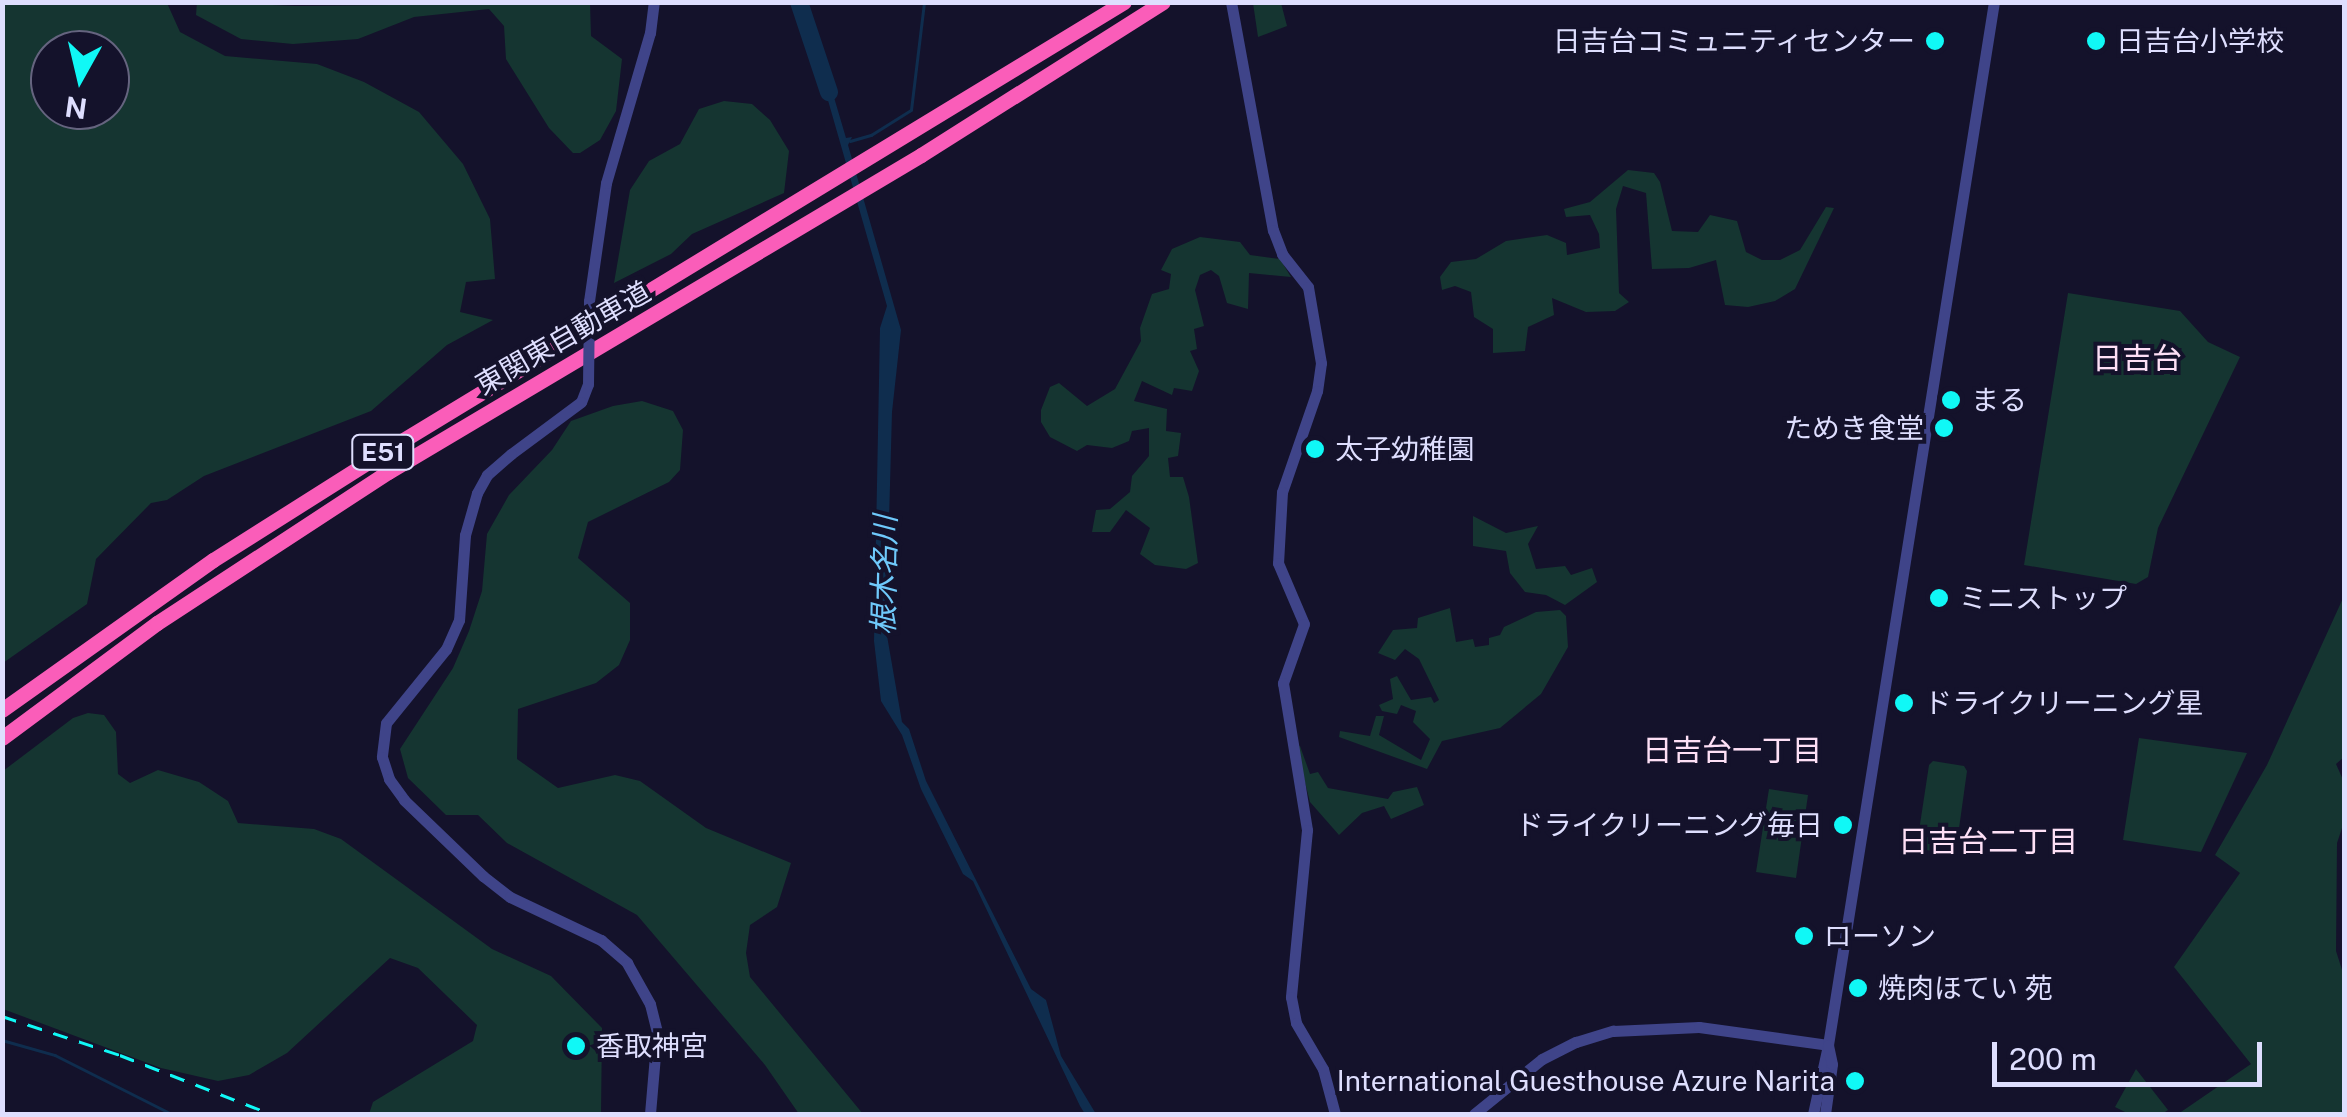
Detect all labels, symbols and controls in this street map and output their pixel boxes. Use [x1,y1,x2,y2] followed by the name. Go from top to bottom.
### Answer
[1551,24,1915,58] place label: 日吉台コミュニティセンター
[2116,24,2284,58] place label: 日吉台小学校
[30,30,130,130] north arrow
[1924,30,1946,52] marker: 日吉台コミュニティセンター
[2085,30,2107,52] marker: 日吉台小学校
[63,90,89,126] text: N
[470,274,656,402] street label: 東関東自動車道
[2092,340,2182,376] district label: 日吉台
[1971,383,2027,417] place label: まる
[1940,389,1962,411] marker: まる
[1784,411,1924,445] place label: ためき食堂
[1933,417,1955,439] marker: ためき食堂
[350,432,416,472] road number: E51
[1335,432,1475,466] place label: 太子幼稚園
[1304,438,1326,460] marker: 太子幼稚園
[865,515,903,635] water label: 根木名川
[1959,581,2127,615] place label: ミニストップ
[1928,587,1950,609] marker: ミニストップ
[1924,686,2204,720] place label: ドライクリーニング星
[1893,692,1915,714] marker: ドライクリーニング星
[1642,732,1822,768] district label: 日吉台一丁目
[1515,808,1823,842] place label: ドライクリーニング毎日
[1832,814,1854,836] marker: ドライクリーニング毎日
[1898,823,2078,859] district label: 日吉台二丁目
[1824,919,1936,953] place label: ローソン
[1793,925,1815,947] marker: ローソン
[1878,971,2053,1005] place label: 焼肉ほてい 苑
[1847,977,1869,999] marker: 焼肉ほてい 苑
[1997,1022,2267,1084] scale bar
[596,1029,708,1063] place label: 香取神宮
[565,1035,587,1057] marker: 香取神宮
[2009,1041,2097,1077] text: 200 m
[1336,1064,1835,1098] place label: International Guesthouse Azure Narita
[1844,1070,1866,1092] marker: International Guesthouse Azure Narita

